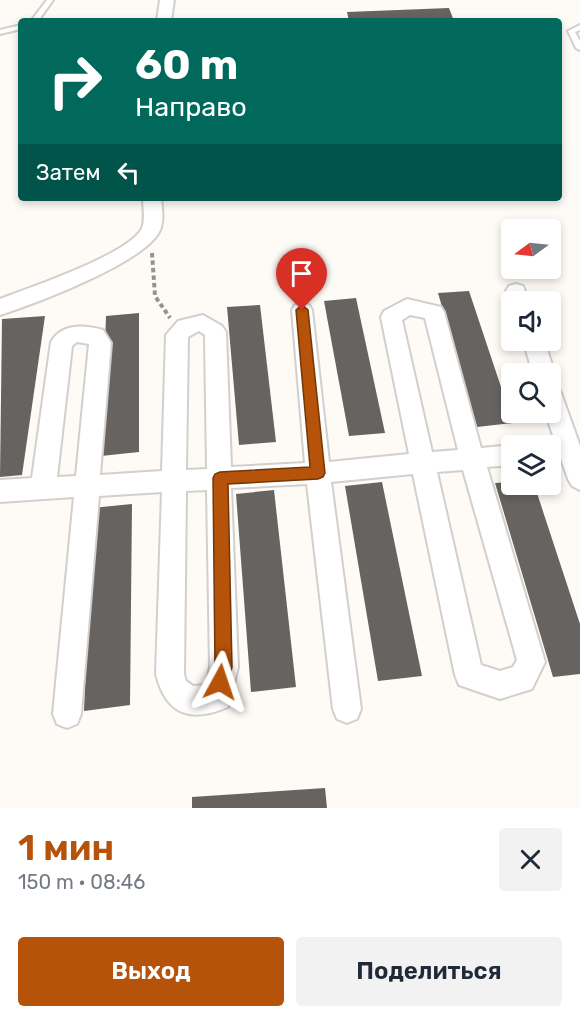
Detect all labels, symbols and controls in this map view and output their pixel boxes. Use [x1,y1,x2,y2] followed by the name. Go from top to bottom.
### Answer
[135,40,238,90] text: 60 m
[36,42,114,120] icon: right
[135,91,247,123] text: Направо
[112,156,145,189] icon: left
[36,159,100,186] text: Затем
[501,219,561,279] north arrow
[501,219,561,495] map controls
[276,248,327,310] pin
[285,257,318,290] icon: arrive
[501,291,561,351] button: sound
[501,363,561,423] button: search
[501,435,561,495] button: layers
[188,650,252,714] position arrow
[18,826,114,869] text: 1 мин
[499,828,562,891] button: close
[18,870,145,894] text: 150 m · 08:46
[18,937,284,1006] button: Выход
[296,937,562,1006] button: Поделиться

